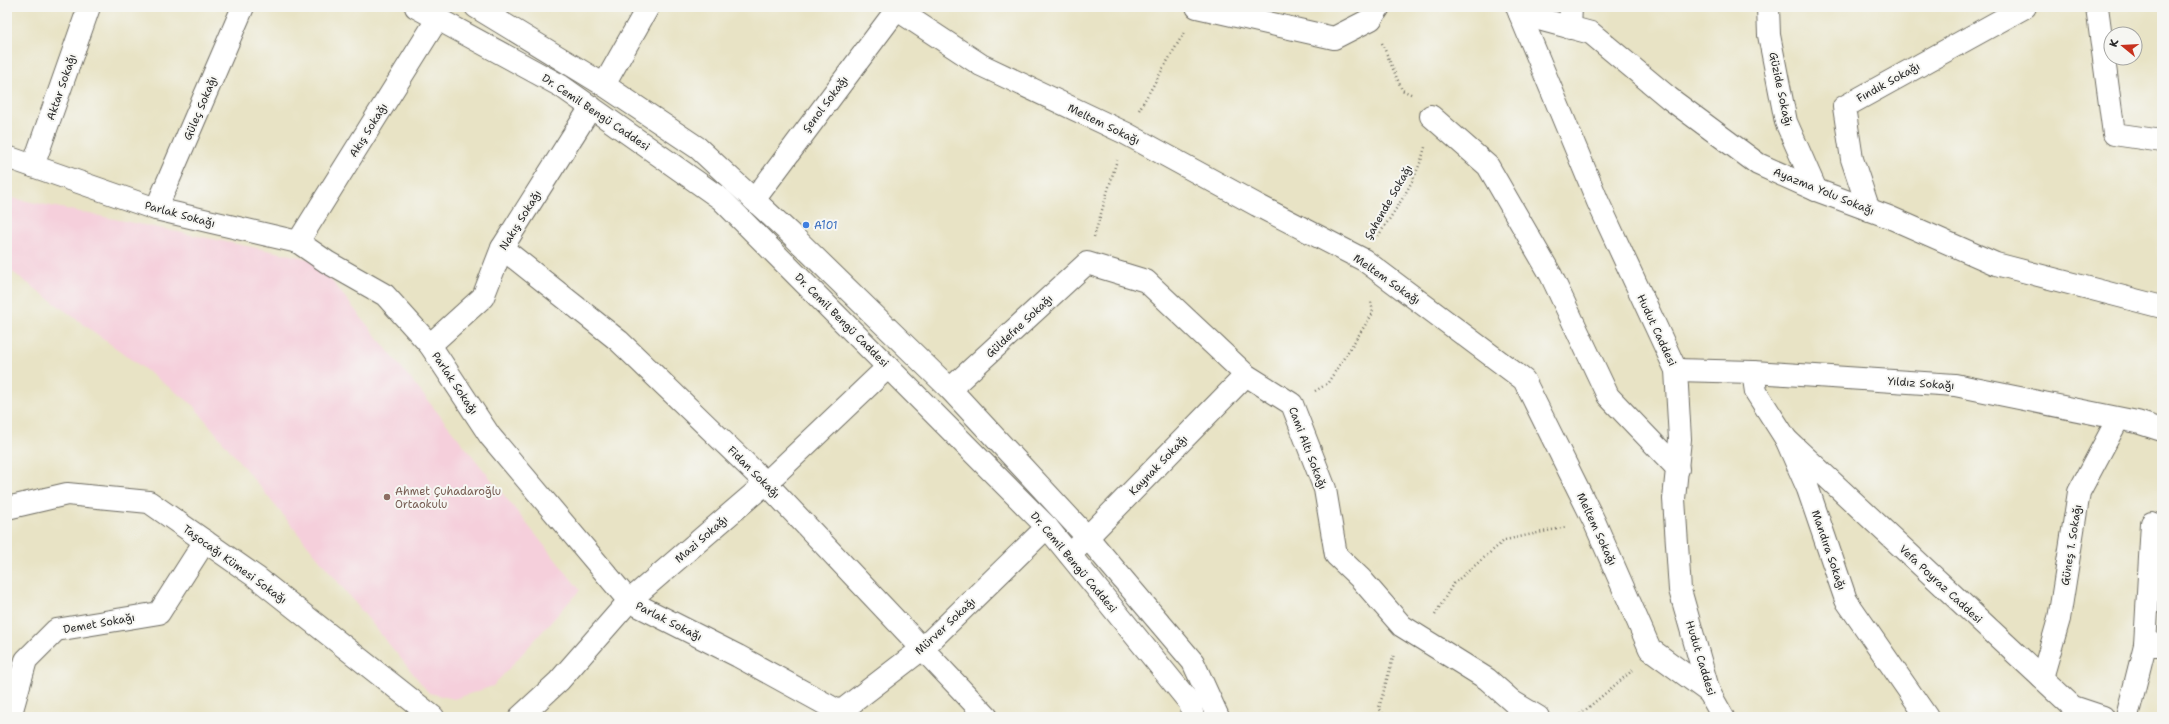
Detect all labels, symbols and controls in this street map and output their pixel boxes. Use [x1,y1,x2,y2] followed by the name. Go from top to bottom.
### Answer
[2103,26,2143,66] north arrow
[2106,37,2122,49] text: K
[1765,51,1796,128] street label: Güzide Sokağı
[43,52,80,122] street label: Aktar Sokağı
[1854,59,1923,106] street label: Fındık Sokağı
[539,71,653,154] street label: Dr. Cemil Bengü Caddesi
[799,73,852,136] street label: Şenol Sokağı
[180,74,221,143] street label: Güleç Sokağı
[346,100,391,160] street label: Akış Sokağı
[1065,100,1142,148] street label: Meltem Sokağı
[1361,162,1416,242] street label: Şahende Sokağı
[1771,164,1877,219] street label: Ayazma Yolu Sokağı
[496,187,545,253] street label: Nakış Sokağı
[143,198,217,231] street label: Parlak Sokağı
[814,218,838,233] place label: A101
[801,220,811,230] marker: A101
[1350,251,1423,308] street label: Meltem Sokağı
[791,270,892,371] street label: Dr. Cemil Bengü Caddesi
[983,291,1056,361] street label: Güldefne Sokağı
[1633,292,1680,369] street label: Hudut Caddesi
[428,349,481,418] street label: Parlak Sokağı
[1887,374,1955,393] street label: Yıldız Sokağı
[1285,405,1330,492] street label: Cami Altı Sokağı
[1126,432,1191,499] street label: Kaynak Sokağı
[724,443,783,502] street label: Fidan Sokağı
[395,484,501,512] place label: Ahmet Çuhadaroğlu Ortaokulu
[1573,490,1620,568] street label: Meltem Sokağı
[382,492,392,502] marker: Ahmet Çuhadaroğlu Ortaokulu
[2058,503,2085,587] street label: Güneş 1. Sokağı
[1808,508,1849,592] street label: Mandıra Sokağı
[1027,509,1120,616] street label: Dr. Cemil Bengü Caddesi
[672,512,731,567] street label: Mazi Sokağı
[180,522,290,607] street label: Taşocağı Kümesi Sokağı
[1896,542,1986,627] street label: Vefa Poyraz Caddesi
[912,594,979,658] street label: Mürver Sokağı
[633,598,705,645] street label: Parlak Sokağı
[62,610,136,637] street label: Demet Sokağı
[1682,619,1719,697] street label: Hudut Caddesi

